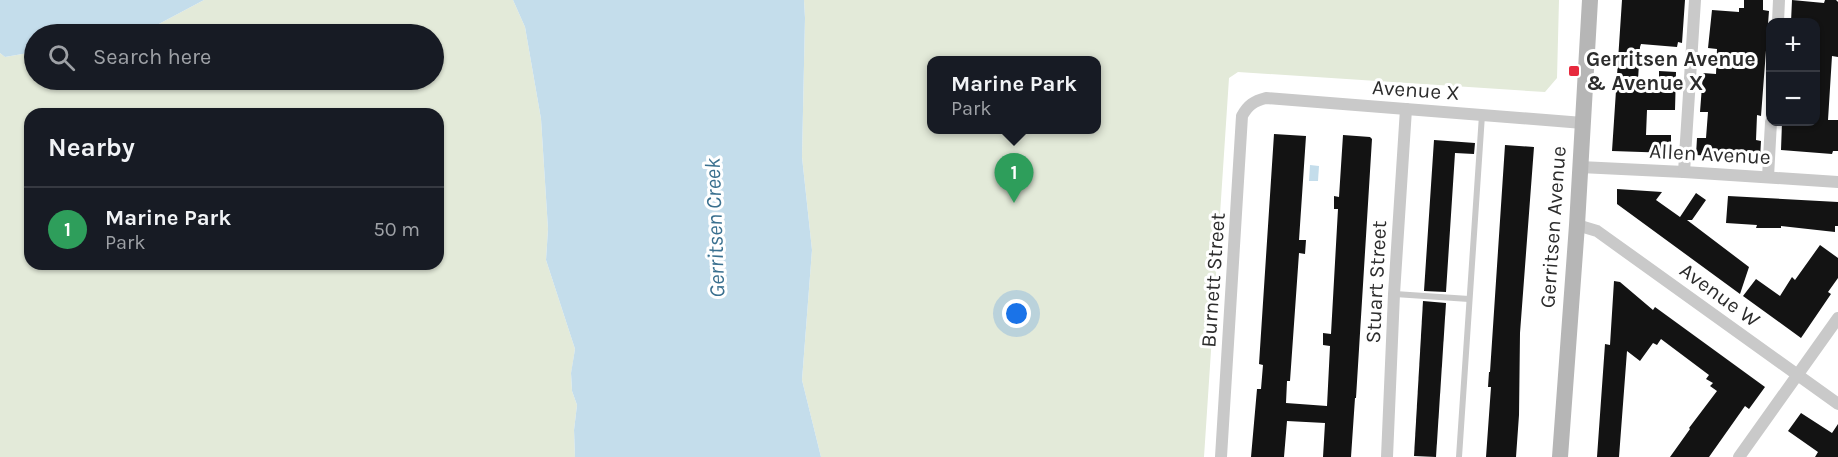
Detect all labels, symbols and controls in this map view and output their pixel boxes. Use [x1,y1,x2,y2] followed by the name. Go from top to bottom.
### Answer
[1766,18,1820,126] map controls
[1766,18,1820,72] button: +
[24,24,444,90] search box
[45,41,78,74] icon: search
[93,44,211,70] text: Search here
[1586,47,1756,95] place label: Gerritsen Avenue & Avenue X
[927,56,1101,134] popup
[1567,64,1581,78] marker: Gerritsen Avenue & Avenue X
[951,71,1077,97] text: Marine Park
[1766,72,1820,126] button: −
[1371,75,1461,105] street label: Avenue X
[951,97,992,120] text: Park
[48,132,135,163] text: Nearby
[1649,139,1771,169] street label: Allen Avenue
[1535,145,1571,309] street label: Gerritsen Avenue
[994,154,1034,203] pin: 1
[700,157,730,298] water label: Gerritsen Creek
[105,205,231,231] text: Marine Park
[1196,212,1230,348] street label: Burnett Street
[64,218,71,241] text: 1
[373,218,420,241] text: 50 m
[1361,220,1391,344] street label: Stuart Street
[105,231,146,254] text: Park
[1675,258,1765,332] street label: Avenue W
[1002,299,1031,328] your location

